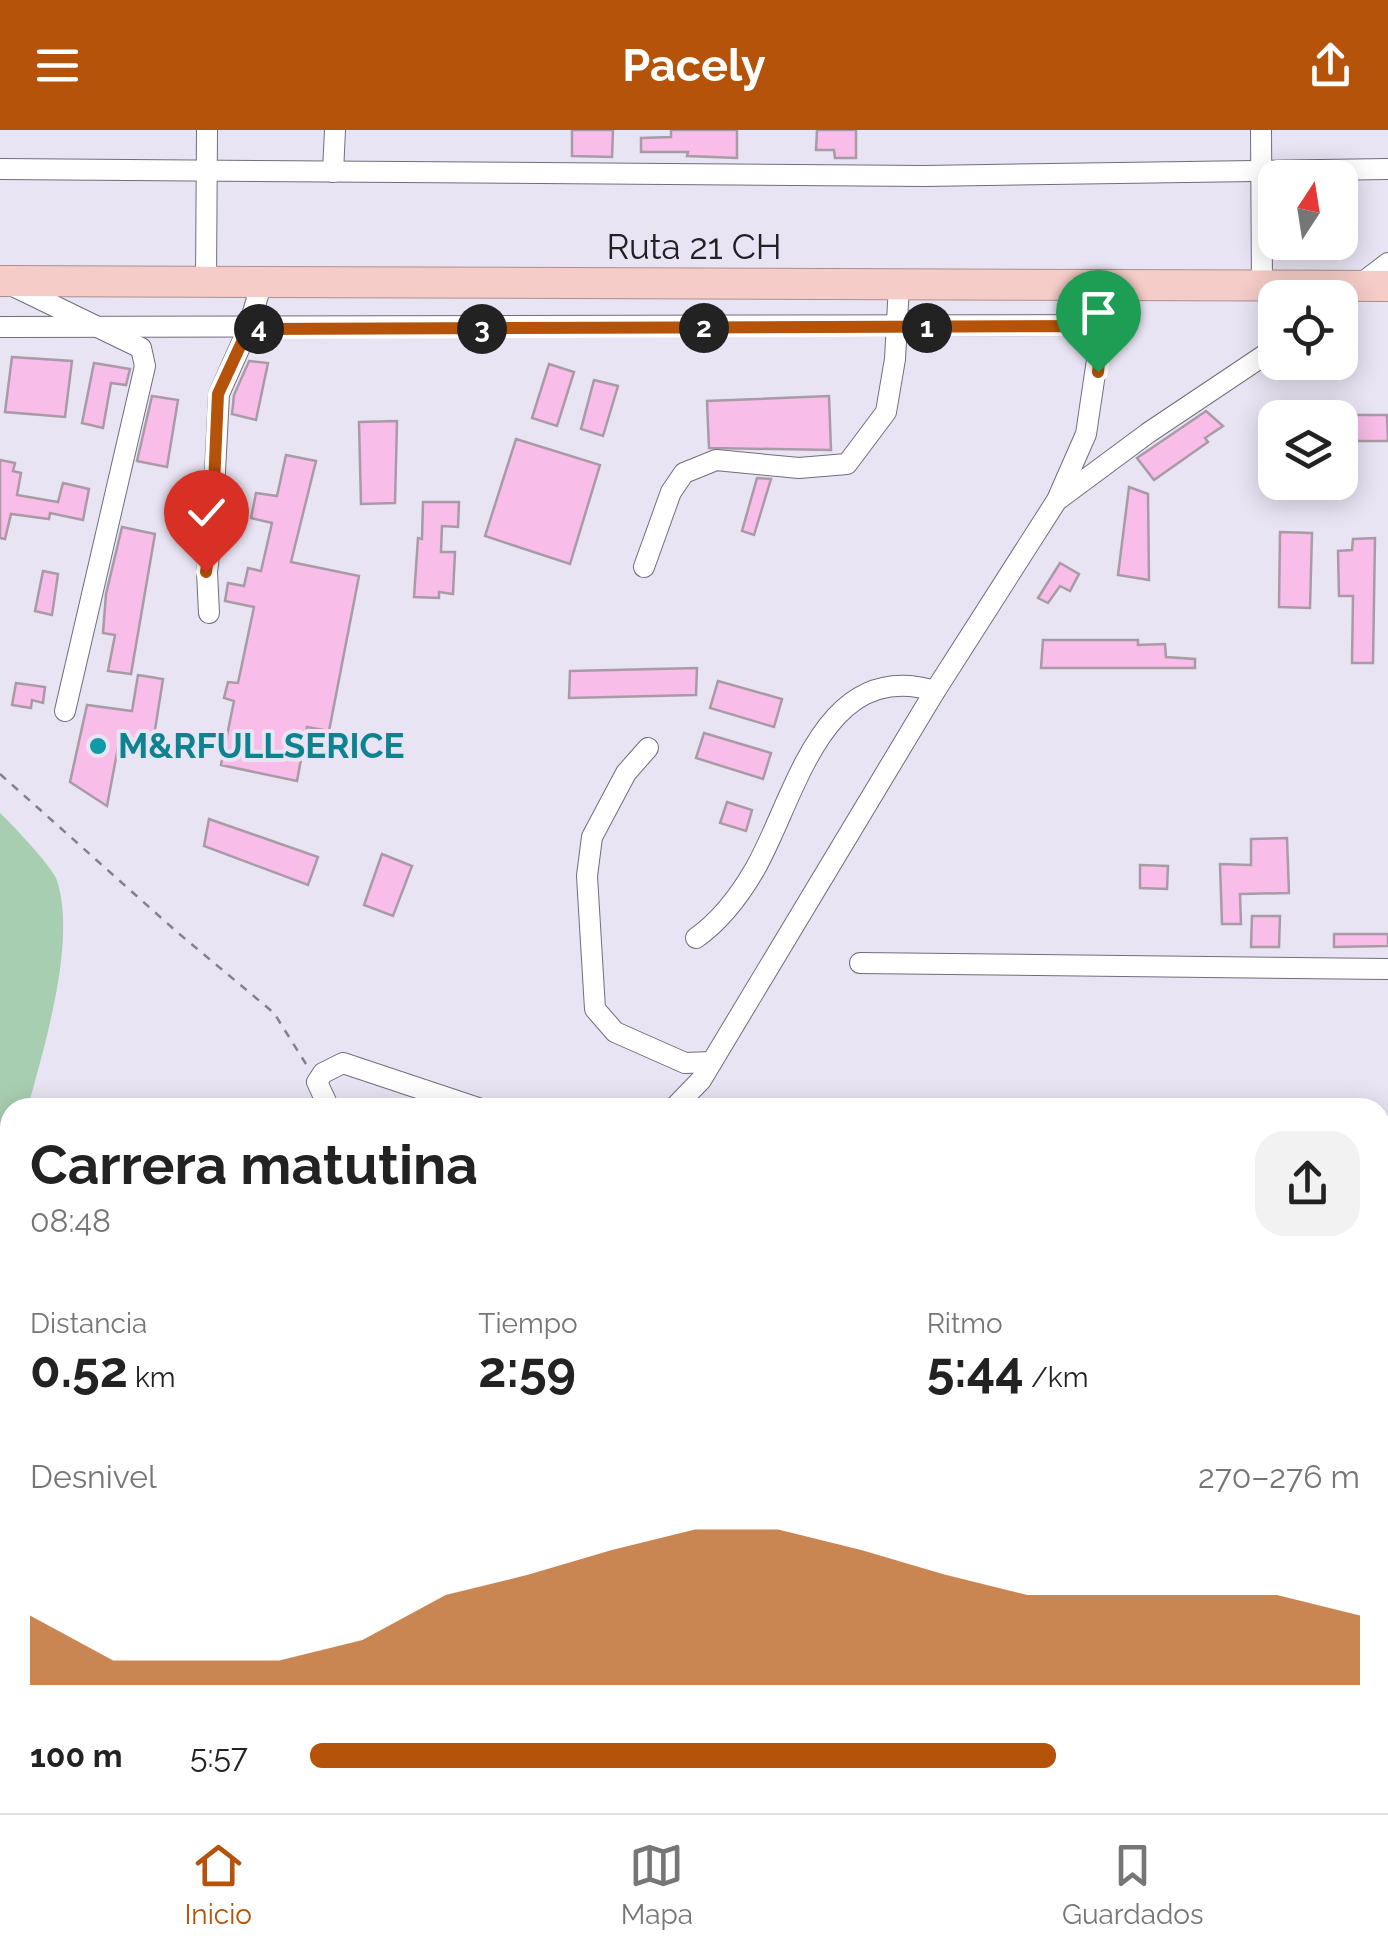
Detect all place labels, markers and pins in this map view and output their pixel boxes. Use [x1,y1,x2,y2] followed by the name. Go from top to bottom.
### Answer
[1056,270,1141,373] pin
[679,303,729,353] pin: 2
[902,303,952,353] pin: 1
[234,304,284,354] pin: 4
[457,304,507,354] pin: 3
[164,470,249,573] pin
[118,725,405,766] place label: M&RFULLSERICE
[87,735,109,757] marker: M&RFULLSERICE

